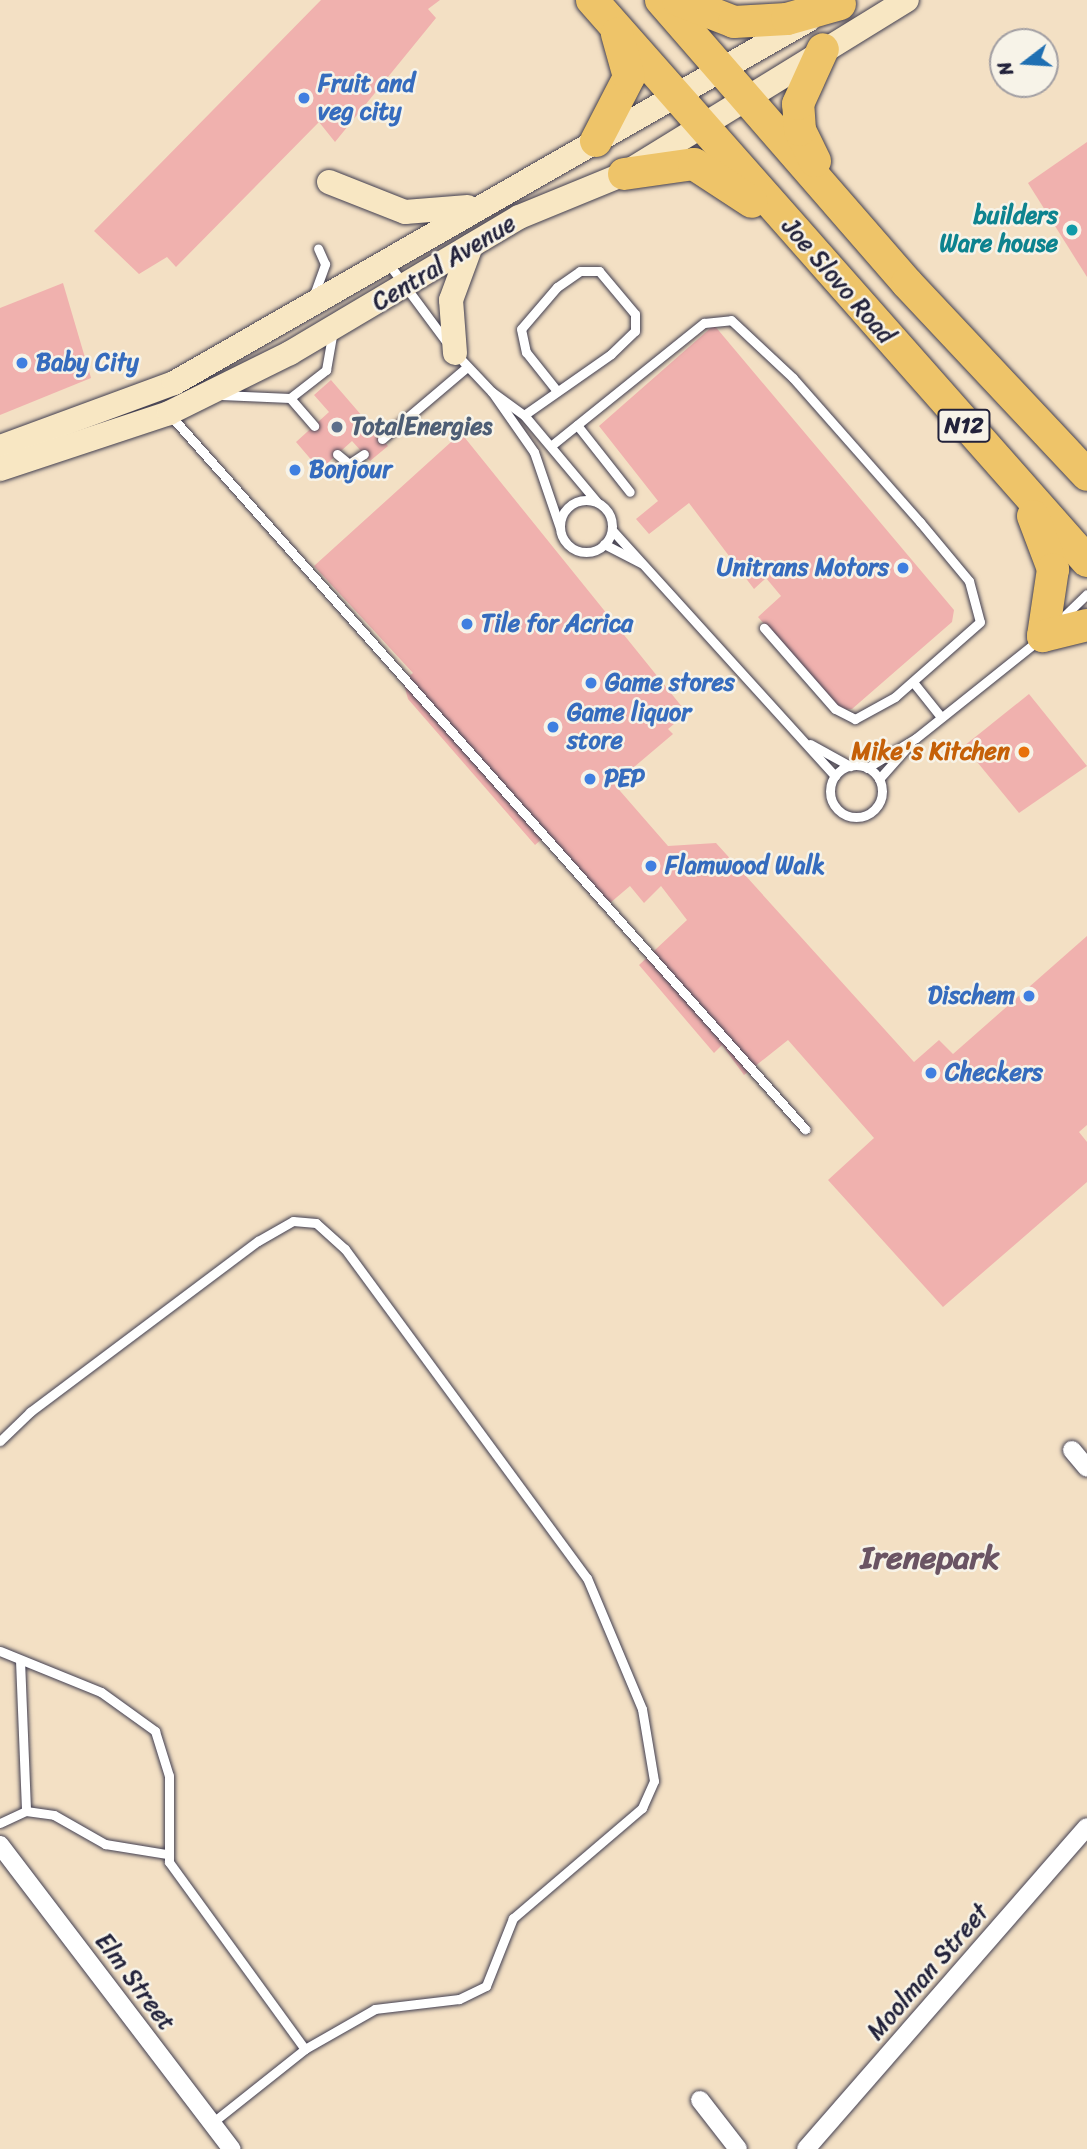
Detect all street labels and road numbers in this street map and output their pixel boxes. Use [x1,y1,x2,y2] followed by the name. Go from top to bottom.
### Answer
[367,209,521,317] street label: Central Avenue
[776,212,900,350] street label: Joe Slovo Road
[936,406,992,446] road number: N12
[861,1898,995,2046] street label: Moolman Street
[89,1928,181,2036] street label: Elm Street

